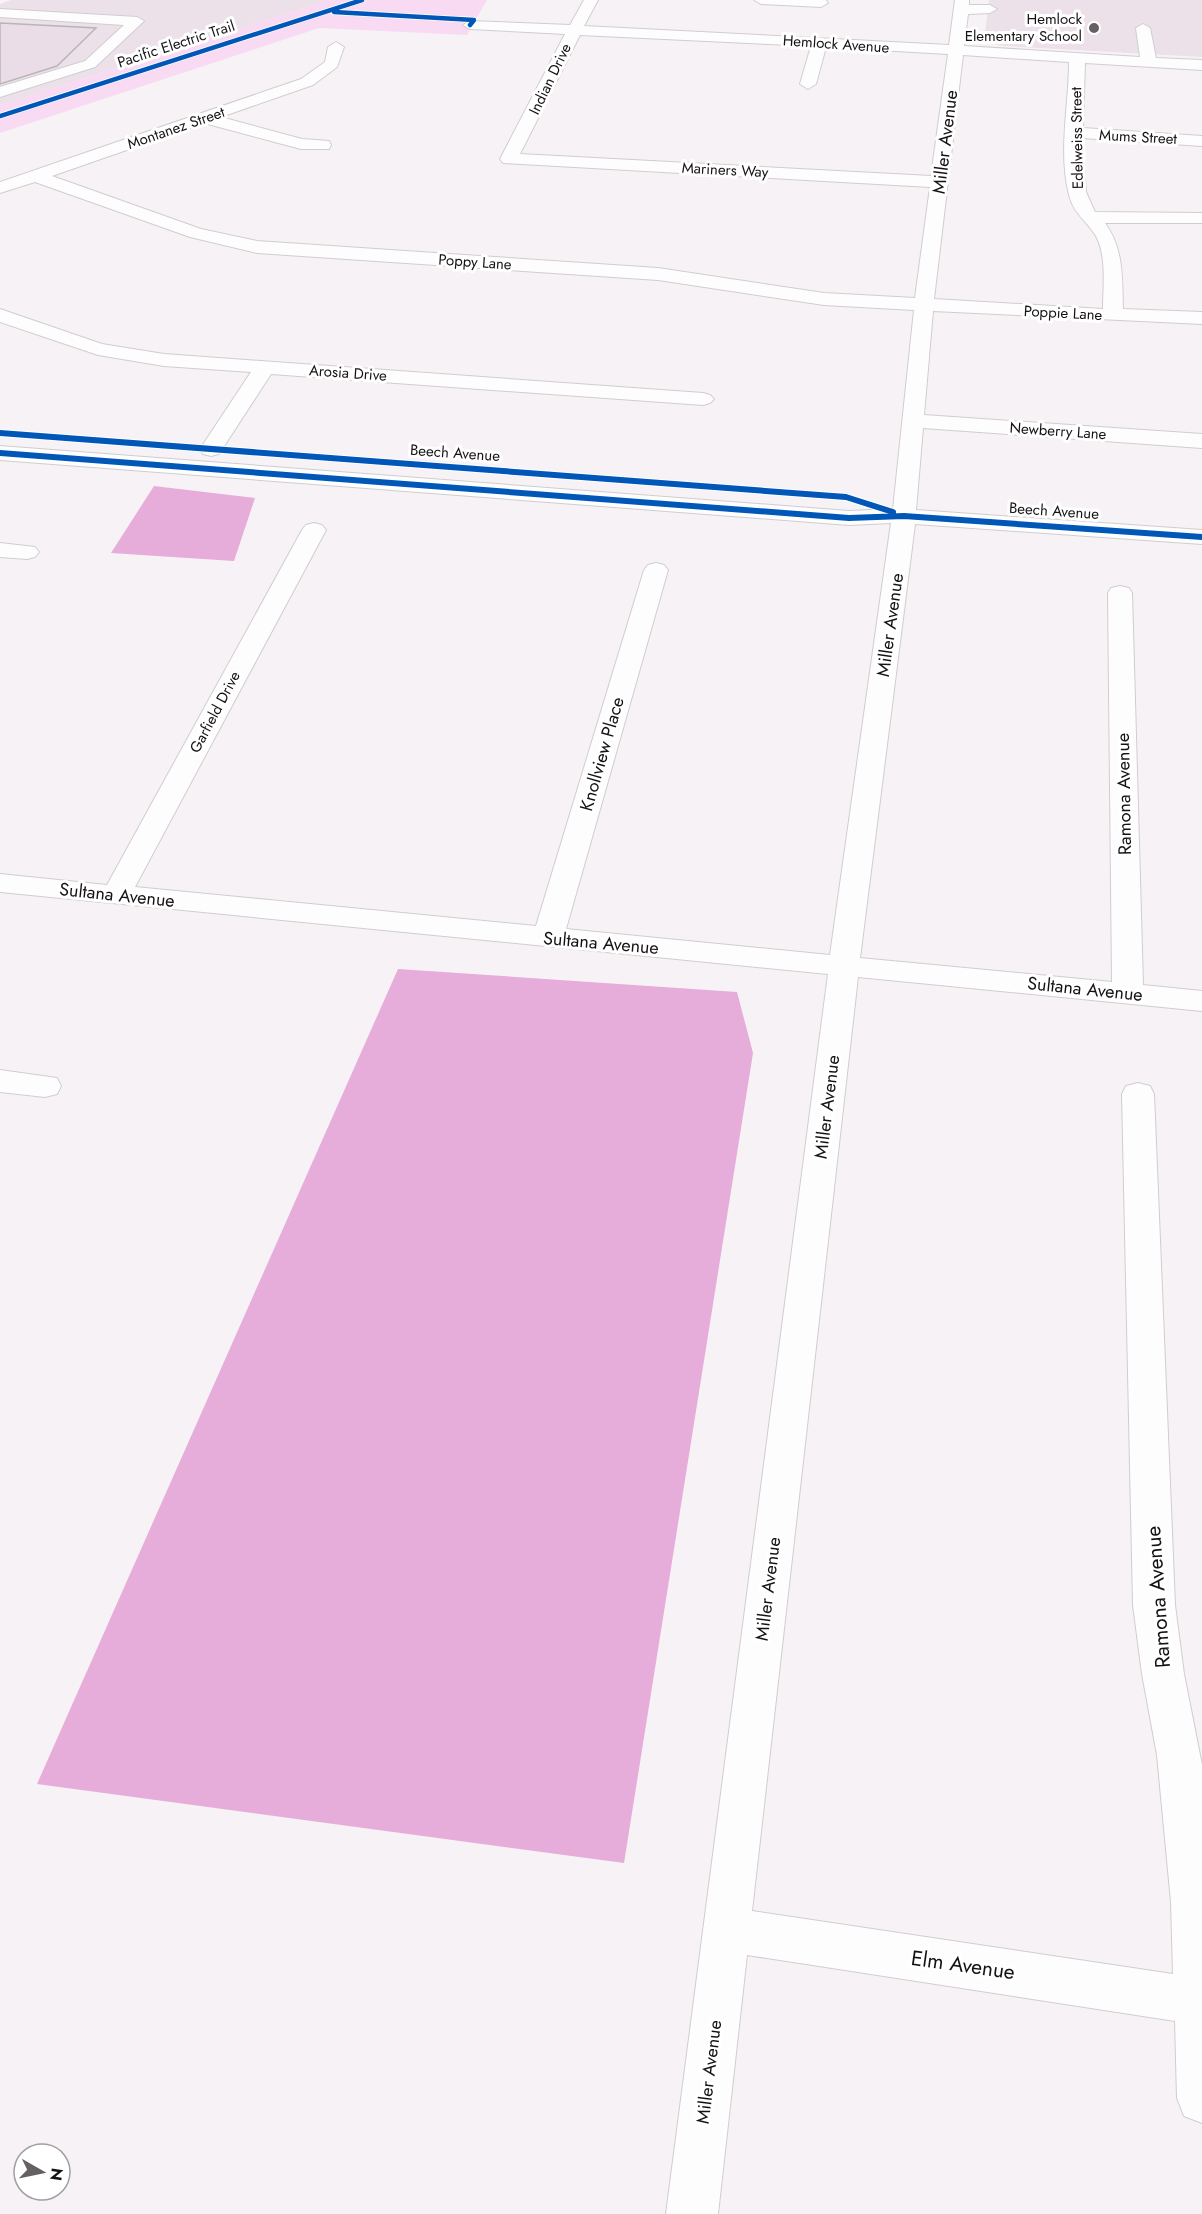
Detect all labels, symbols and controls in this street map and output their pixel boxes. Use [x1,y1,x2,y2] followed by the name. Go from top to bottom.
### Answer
[965,8,1082,47] place label: Hemlock Elementary School
[114,15,238,73] street label: Pacific Electric Trail
[1087,21,1101,35] marker: Hemlock Elementary School
[782,29,890,59] street label: Hemlock Avenue
[523,39,577,118] street label: Indian Drive
[1065,86,1089,189] street label: Edelweiss Street
[926,89,964,195] street label: Miller Avenue
[124,101,228,155] street label: Montanez Street
[1098,124,1178,150] street label: Mums Street
[681,157,769,183] street label: Mariners Way
[438,248,513,276] street label: Poppy Lane
[1023,300,1103,326] street label: Poppie Lane
[308,359,388,387] street label: Arosia Drive
[1009,417,1107,445] street label: Newberry Lane
[409,439,501,467] street label: Beech Avenue
[1008,497,1100,525] street label: Beech Avenue
[870,571,910,679] street label: Miller Avenue
[184,667,246,757] street label: Garfield Drive
[573,694,631,814] street label: Knollview Place
[1110,733,1138,855] street label: Ramona Avenue
[58,876,176,914] street label: Sultana Avenue
[542,925,660,961] street label: Sultana Avenue
[1026,970,1144,1008] street label: Sultana Avenue
[808,1054,846,1160] street label: Miller Avenue
[1138,1525,1178,1669] street label: Ramona Avenue
[749,1536,787,1642] street label: Miller Avenue
[909,1943,1017,1987] street label: Elm Avenue
[690,2019,728,2125] street label: Miller Avenue
[12,2142,72,2202] north arrow
[44,2166,69,2182] text: N

